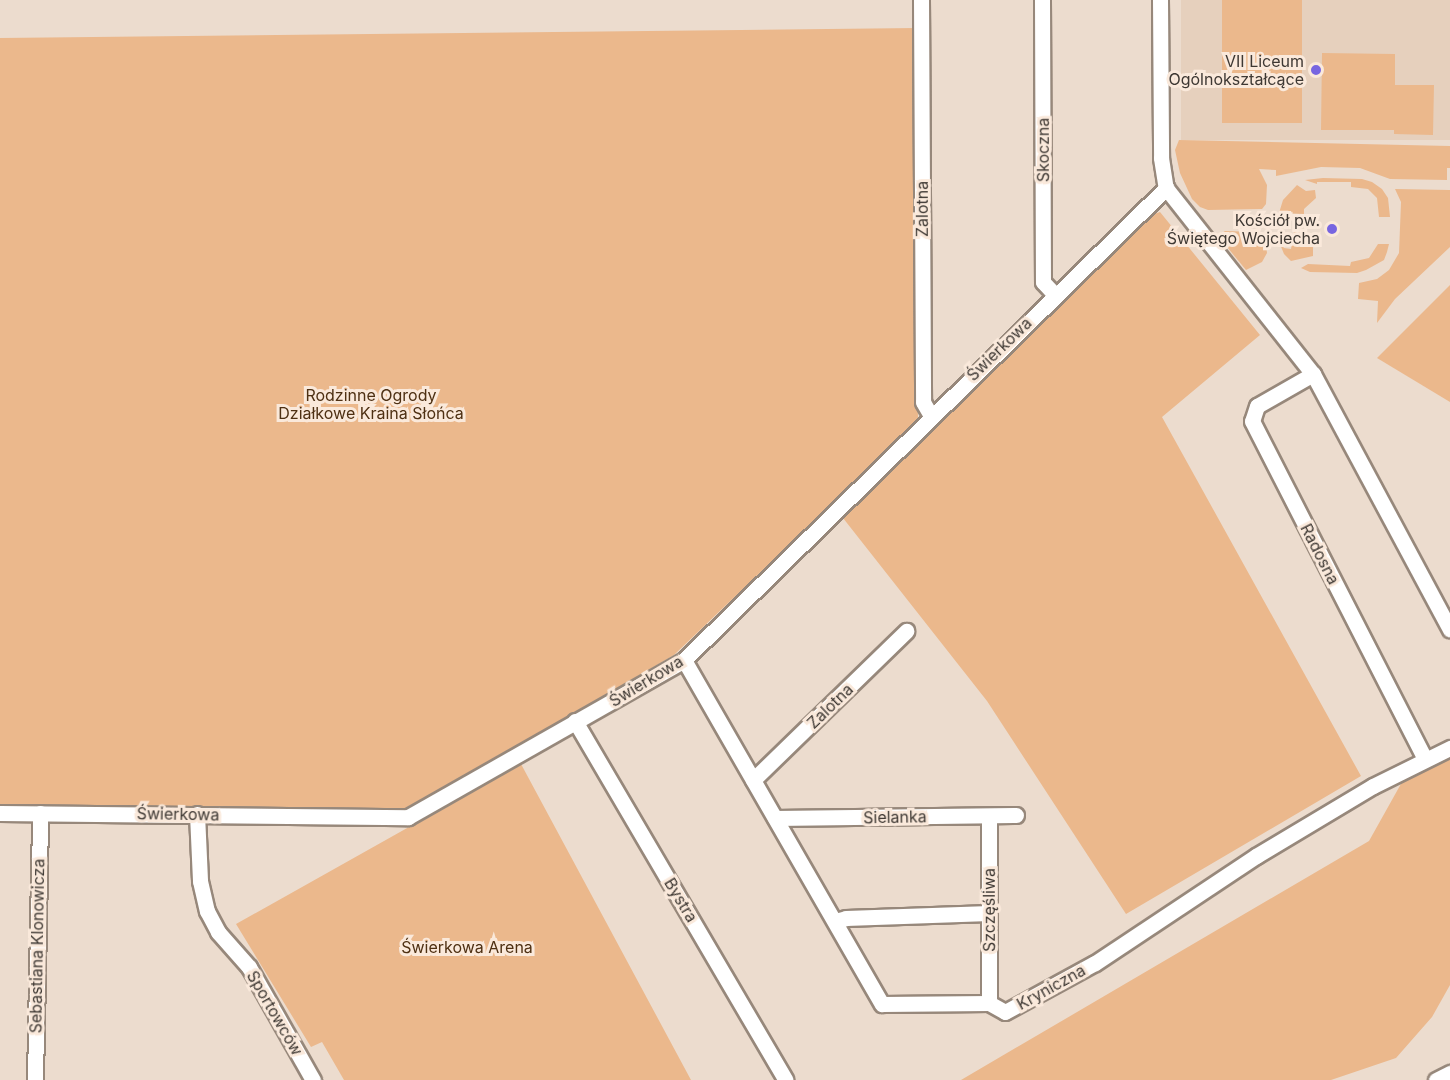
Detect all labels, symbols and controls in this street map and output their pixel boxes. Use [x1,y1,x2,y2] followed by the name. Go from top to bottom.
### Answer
[1168,51,1304,89] place label: VII Liceum Ogólnokształcące
[1309,63,1323,77] marker: VII Liceum Ogólnokształcące
[1033,118,1053,182] street label: Skoczna
[912,181,932,237] street label: Zalotna
[1167,210,1320,248] place label: Kościół pw. Świętego Wojciecha
[1325,222,1339,236] marker: Kościół pw. Świętego Wojciecha
[963,313,1035,385] street label: Świerkowa
[278,385,464,423] park label: Rodzinne Ogrody Działkowe Kraina Słońca
[1297,520,1343,588] street label: Radosna
[606,651,686,711] street label: Świerkowa
[803,680,857,732] street label: Zalotna
[137,804,219,824] street label: Świerkowa
[863,807,927,827] street label: Sielanka
[26,859,48,1033] street label: Sebastiana Klonowicza
[979,868,999,952] street label: Szczęśliwa
[660,874,702,926] street label: Bystra
[401,937,533,957] park label: Świerkowa Arena
[1013,960,1089,1014] street label: Kryniczna
[243,967,307,1059] street label: Sportowców

